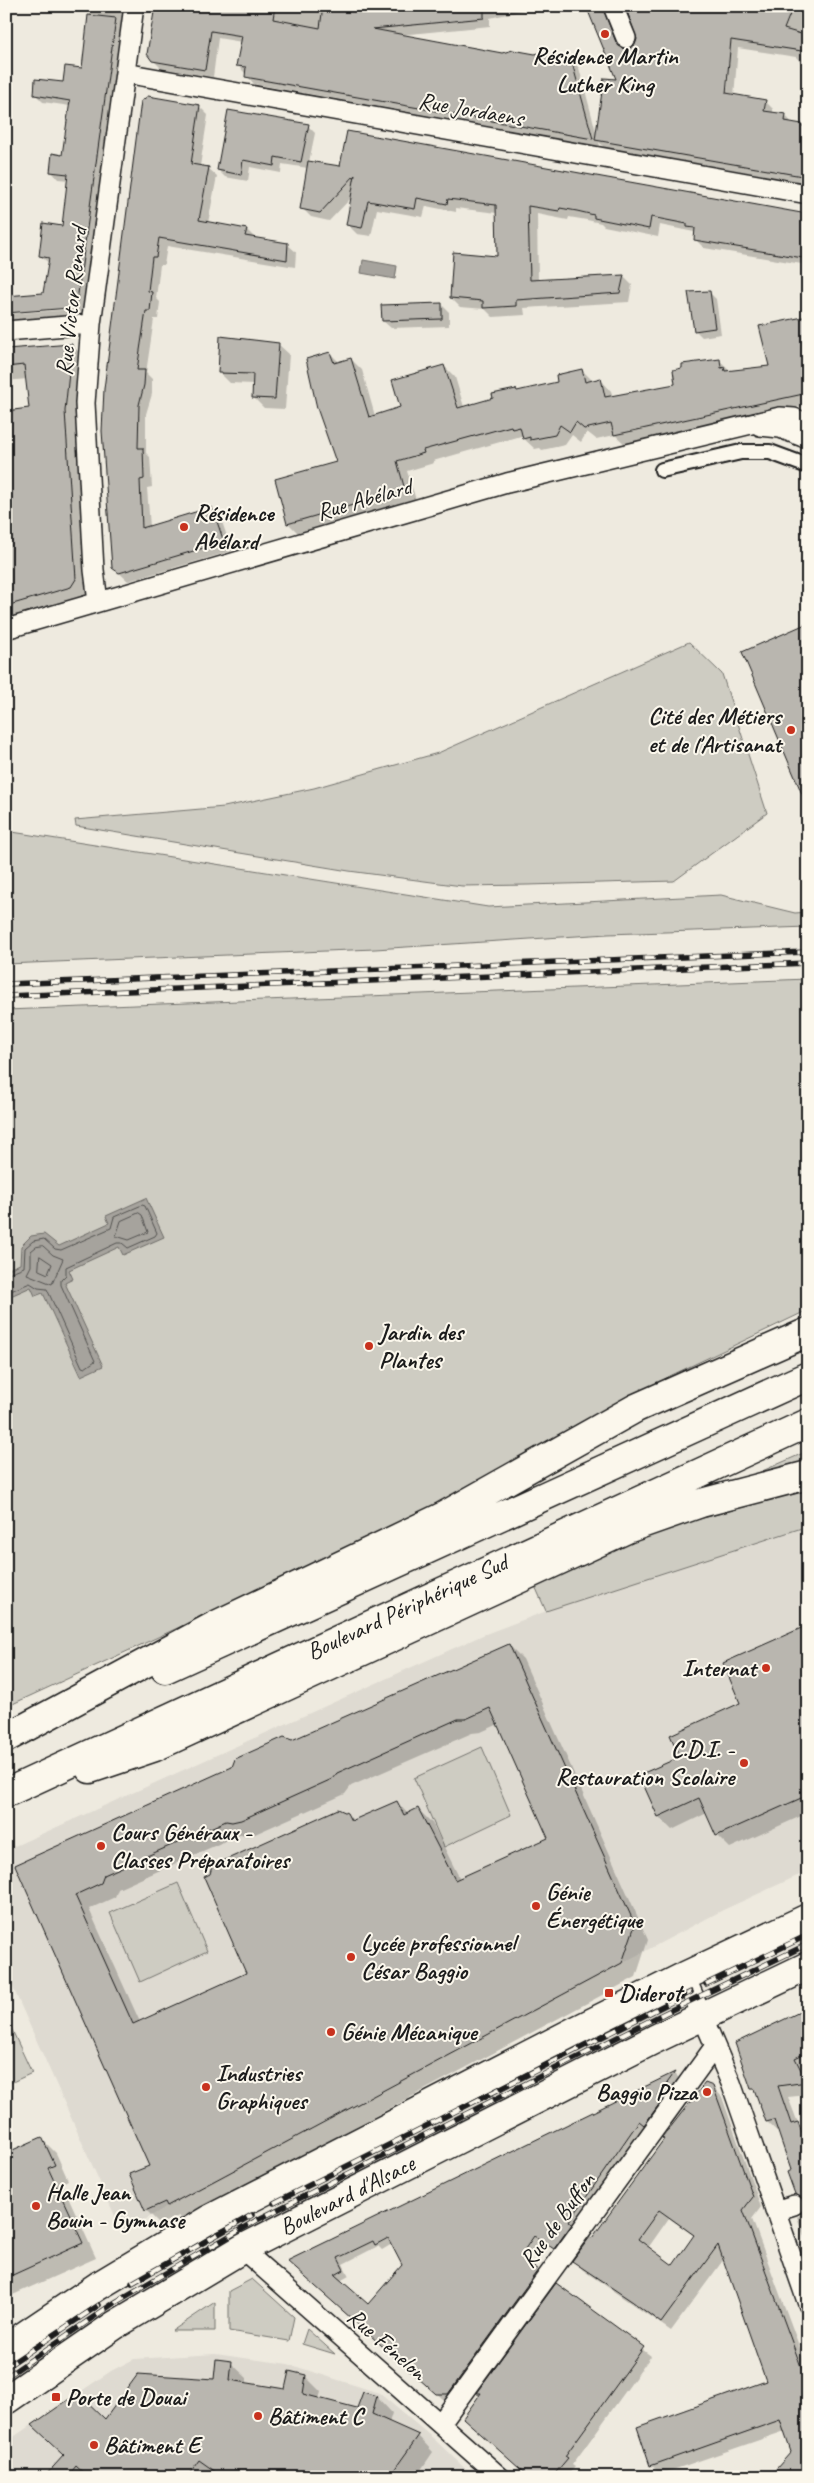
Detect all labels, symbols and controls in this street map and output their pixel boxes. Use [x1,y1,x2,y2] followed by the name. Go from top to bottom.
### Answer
[599,28,611,40] marker: Résidence Martin Luther King
[532,41,679,99] place label: Résidence Martin Luther King
[416,85,528,133] street label: Rue Jordaens
[48,222,94,377] street label: Rue Victor Renard
[313,470,418,527] street label: Rue Abélard
[194,498,275,556] place label: Résidence Abélard
[178,521,190,533] marker: Résidence Abélard
[648,701,784,759] place label: Cité des Métiers et de l'Artisanat
[785,724,797,736] marker: Cité des Métiers et de l'Artisanat
[377,1317,466,1375] place label: Jardin des Plantes
[363,1340,375,1352] marker: Jardin des Plantes
[302,1546,515,1667] street label: Boulevard Périphérique Sud
[682,1653,759,1683] place label: Internat
[760,1662,772,1674] marker: Internat
[555,1734,736,1792] place label: C.D.I. - Restauration Scolaire
[738,1757,750,1769] marker: C.D.I. - Restauration Scolaire
[111,1817,291,1875] place label: Cours Généraux - Classes Préparatoires
[95,1840,107,1852] marker: Cours Généraux - Classes Préparatoires
[546,1877,644,1935] place label: Génie Énergétique
[530,1900,542,1912] marker: Génie Énergétique
[361,1928,520,1986] place label: Lycée professionnel César Baggio
[345,1951,357,1963] marker: Lycée professionnel César Baggio
[619,1978,685,2008] place label: Diderot
[603,1987,615,1999] marker: Diderot
[341,2017,479,2047] place label: Génie Mécanique
[325,2026,337,2038] marker: Génie Mécanique
[216,2058,309,2116] place label: Industries Graphiques
[596,2077,699,2107] place label: Baggio Pizza
[200,2081,212,2093] marker: Industries Graphiques
[701,2086,713,2098] marker: Baggio Pizza
[274,2147,422,2242] street label: Boulevard d'Alsace
[512,2166,602,2273] street label: Rue de Buffon
[46,2177,186,2235] place label: Halle Jean Bouin - Gymnase
[30,2200,42,2212] marker: Halle Jean Bouin - Gymnase
[341,2301,434,2387] street label: Rue Fénelon
[66,2382,189,2412] place label: Porte de Douai
[50,2391,62,2403] marker: Porte de Douai
[268,2401,366,2431] place label: Bâtiment C
[252,2410,264,2422] marker: Bâtiment C
[104,2430,203,2460] place label: Bâtiment E
[88,2439,100,2451] marker: Bâtiment E

